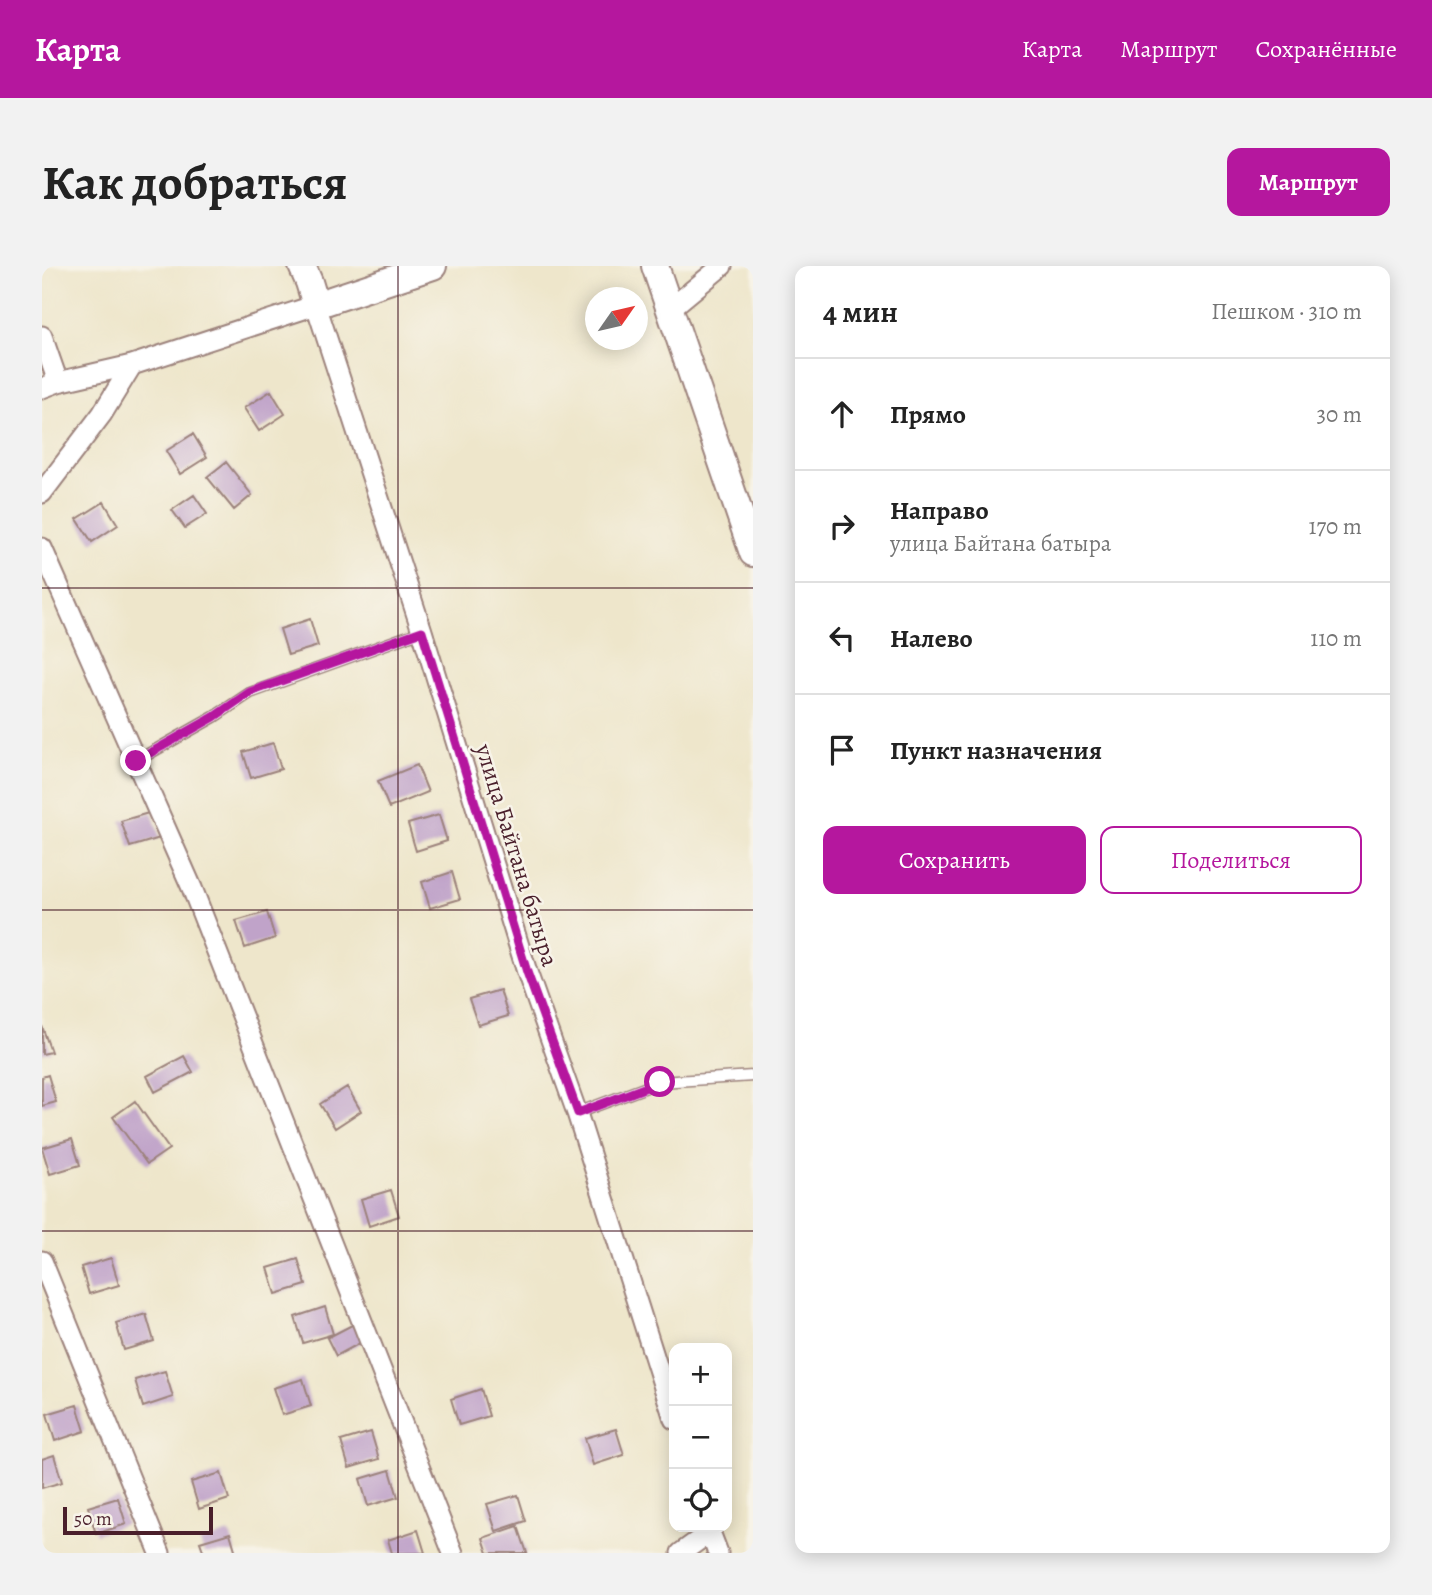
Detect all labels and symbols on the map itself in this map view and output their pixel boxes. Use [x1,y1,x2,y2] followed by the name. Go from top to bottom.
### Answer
[585,287,648,350] north arrow
[468,739,566,970] street label: улица Байтана батыра
[120,745,151,776] route end
[644,1066,675,1097] route start
[63,1504,214,1536] scale bar

